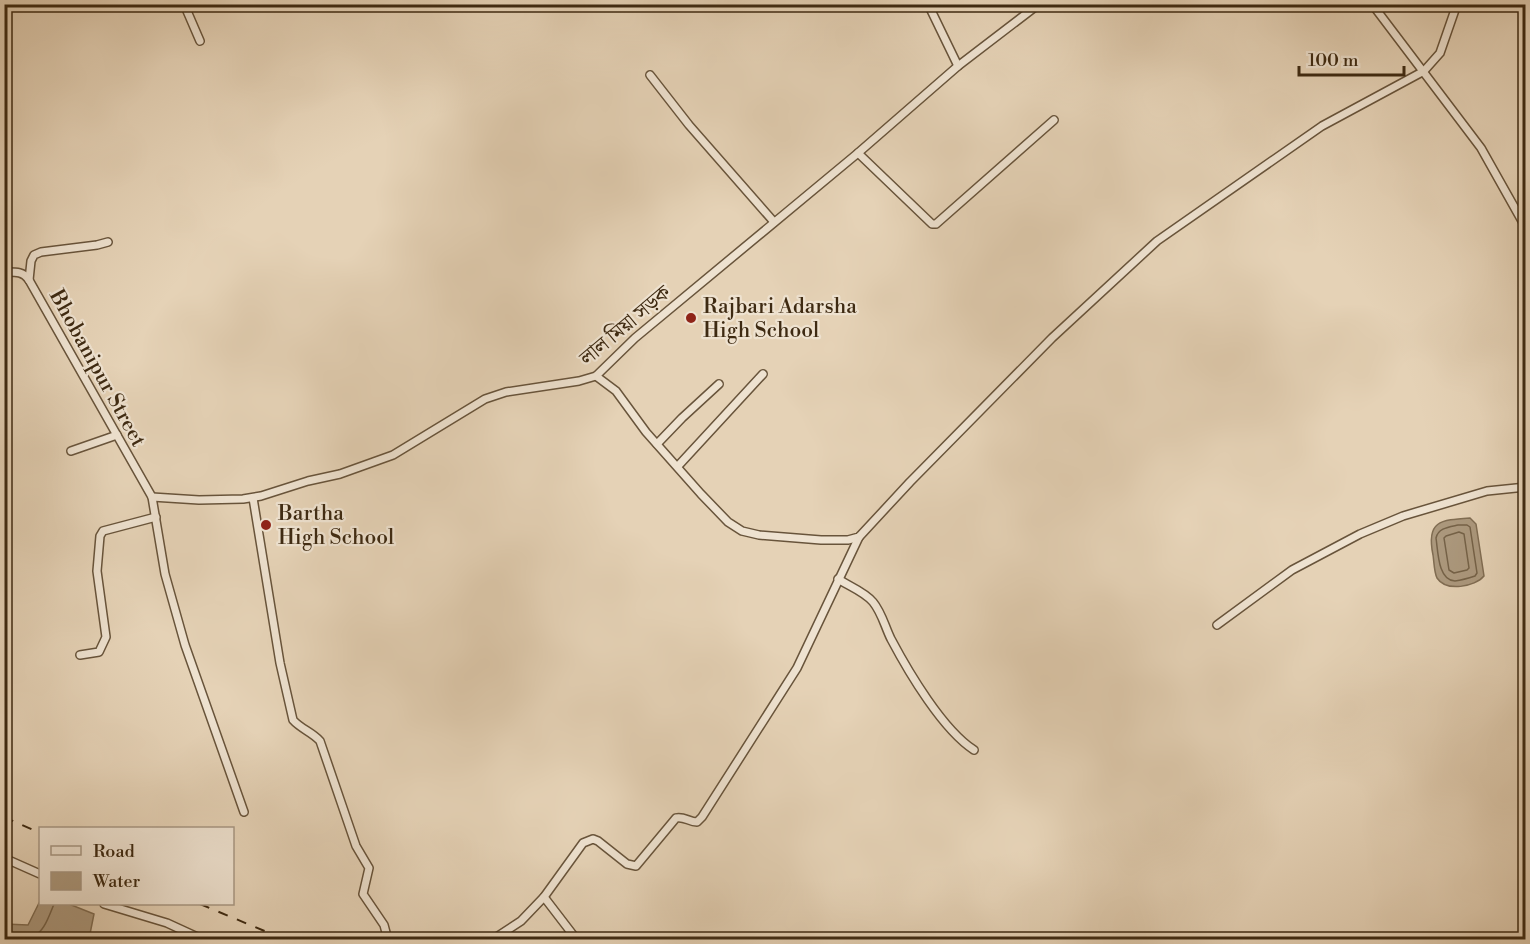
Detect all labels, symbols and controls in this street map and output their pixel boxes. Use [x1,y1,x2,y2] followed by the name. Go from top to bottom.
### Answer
[1299,39,1404,77] scale bar
[1308,49,1359,72] text: 100 m
[574,279,677,372] street label: লাল মিয়া সড়ক
[43,284,151,452] street label: Bhobanipur Street
[703,294,857,344] place label: Rajbari Adarsha High School
[684,311,698,325] marker: Rajbari Adarsha High School
[277,501,394,551] place label: Bartha High School
[259,518,273,532] marker: Bartha High School
[39,827,234,905] legend
[93,840,136,863] text: Road
[92,870,141,893] text: Water

